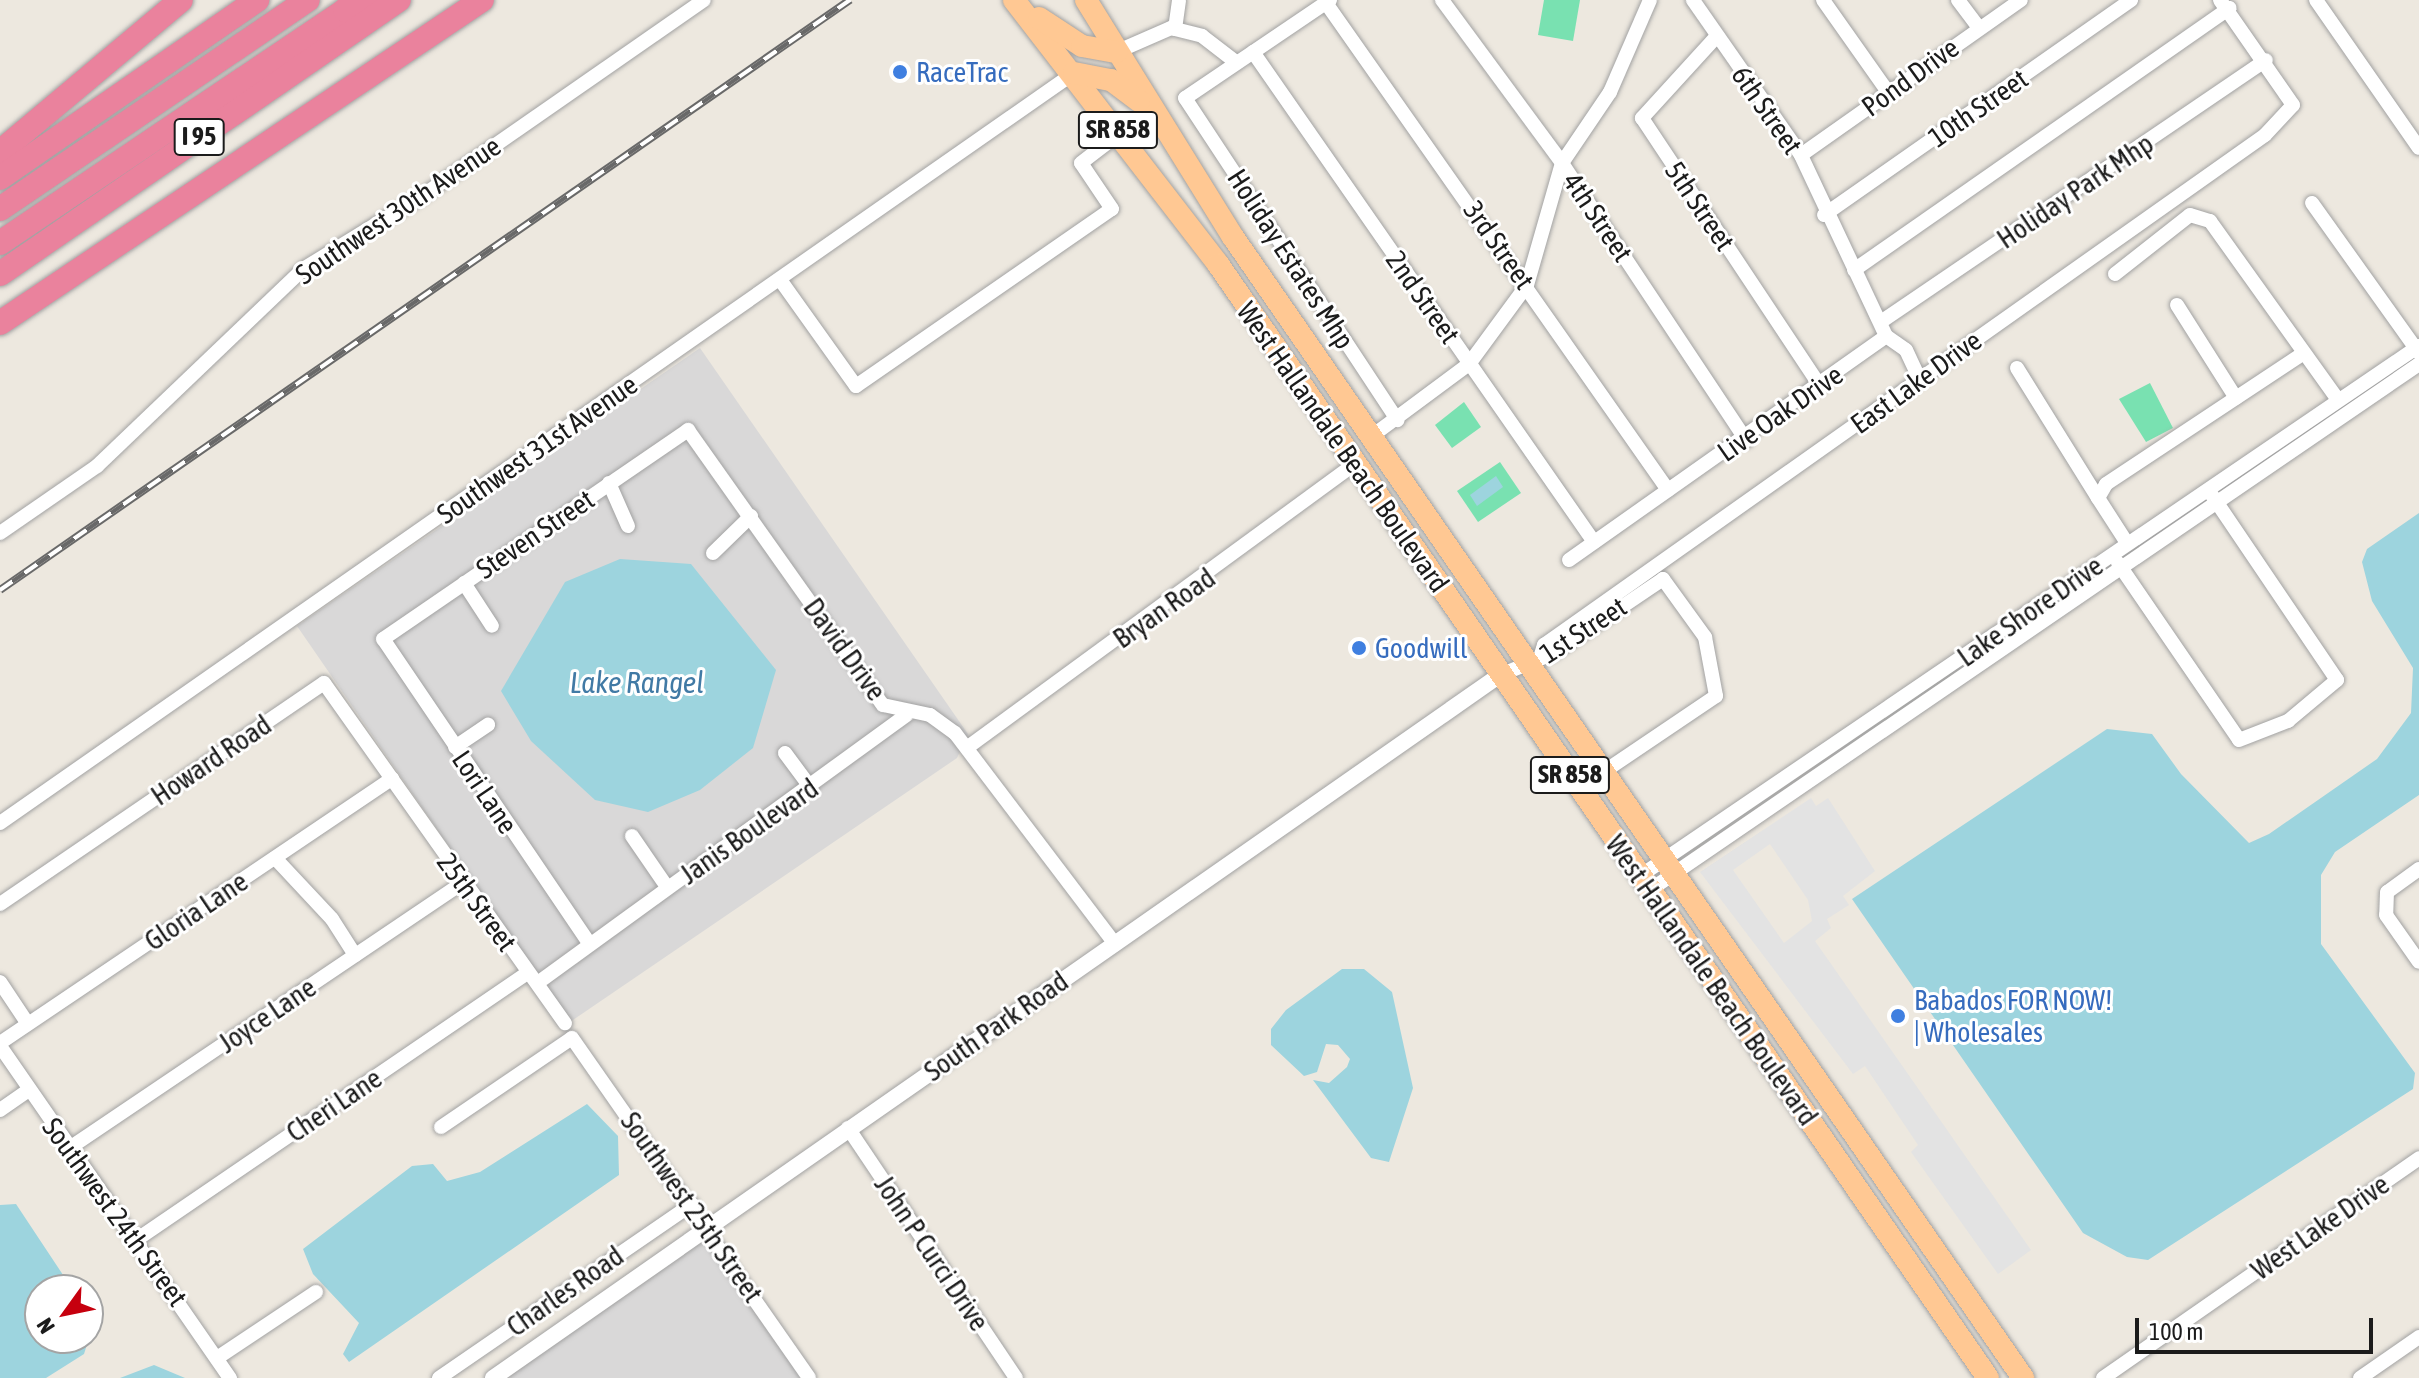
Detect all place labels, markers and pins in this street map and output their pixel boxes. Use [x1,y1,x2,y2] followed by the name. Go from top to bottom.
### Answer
[916,55,1008,89] place label: RaceTrac
[891,63,909,81] marker: RaceTrac
[1375,631,1467,665] place label: Goodwill
[1350,639,1368,657] marker: Goodwill
[1914,983,2112,1049] place label: Babados FOR NOW! | Wholesales
[1889,1007,1907,1025] marker: Babados FOR NOW! | Wholesales

